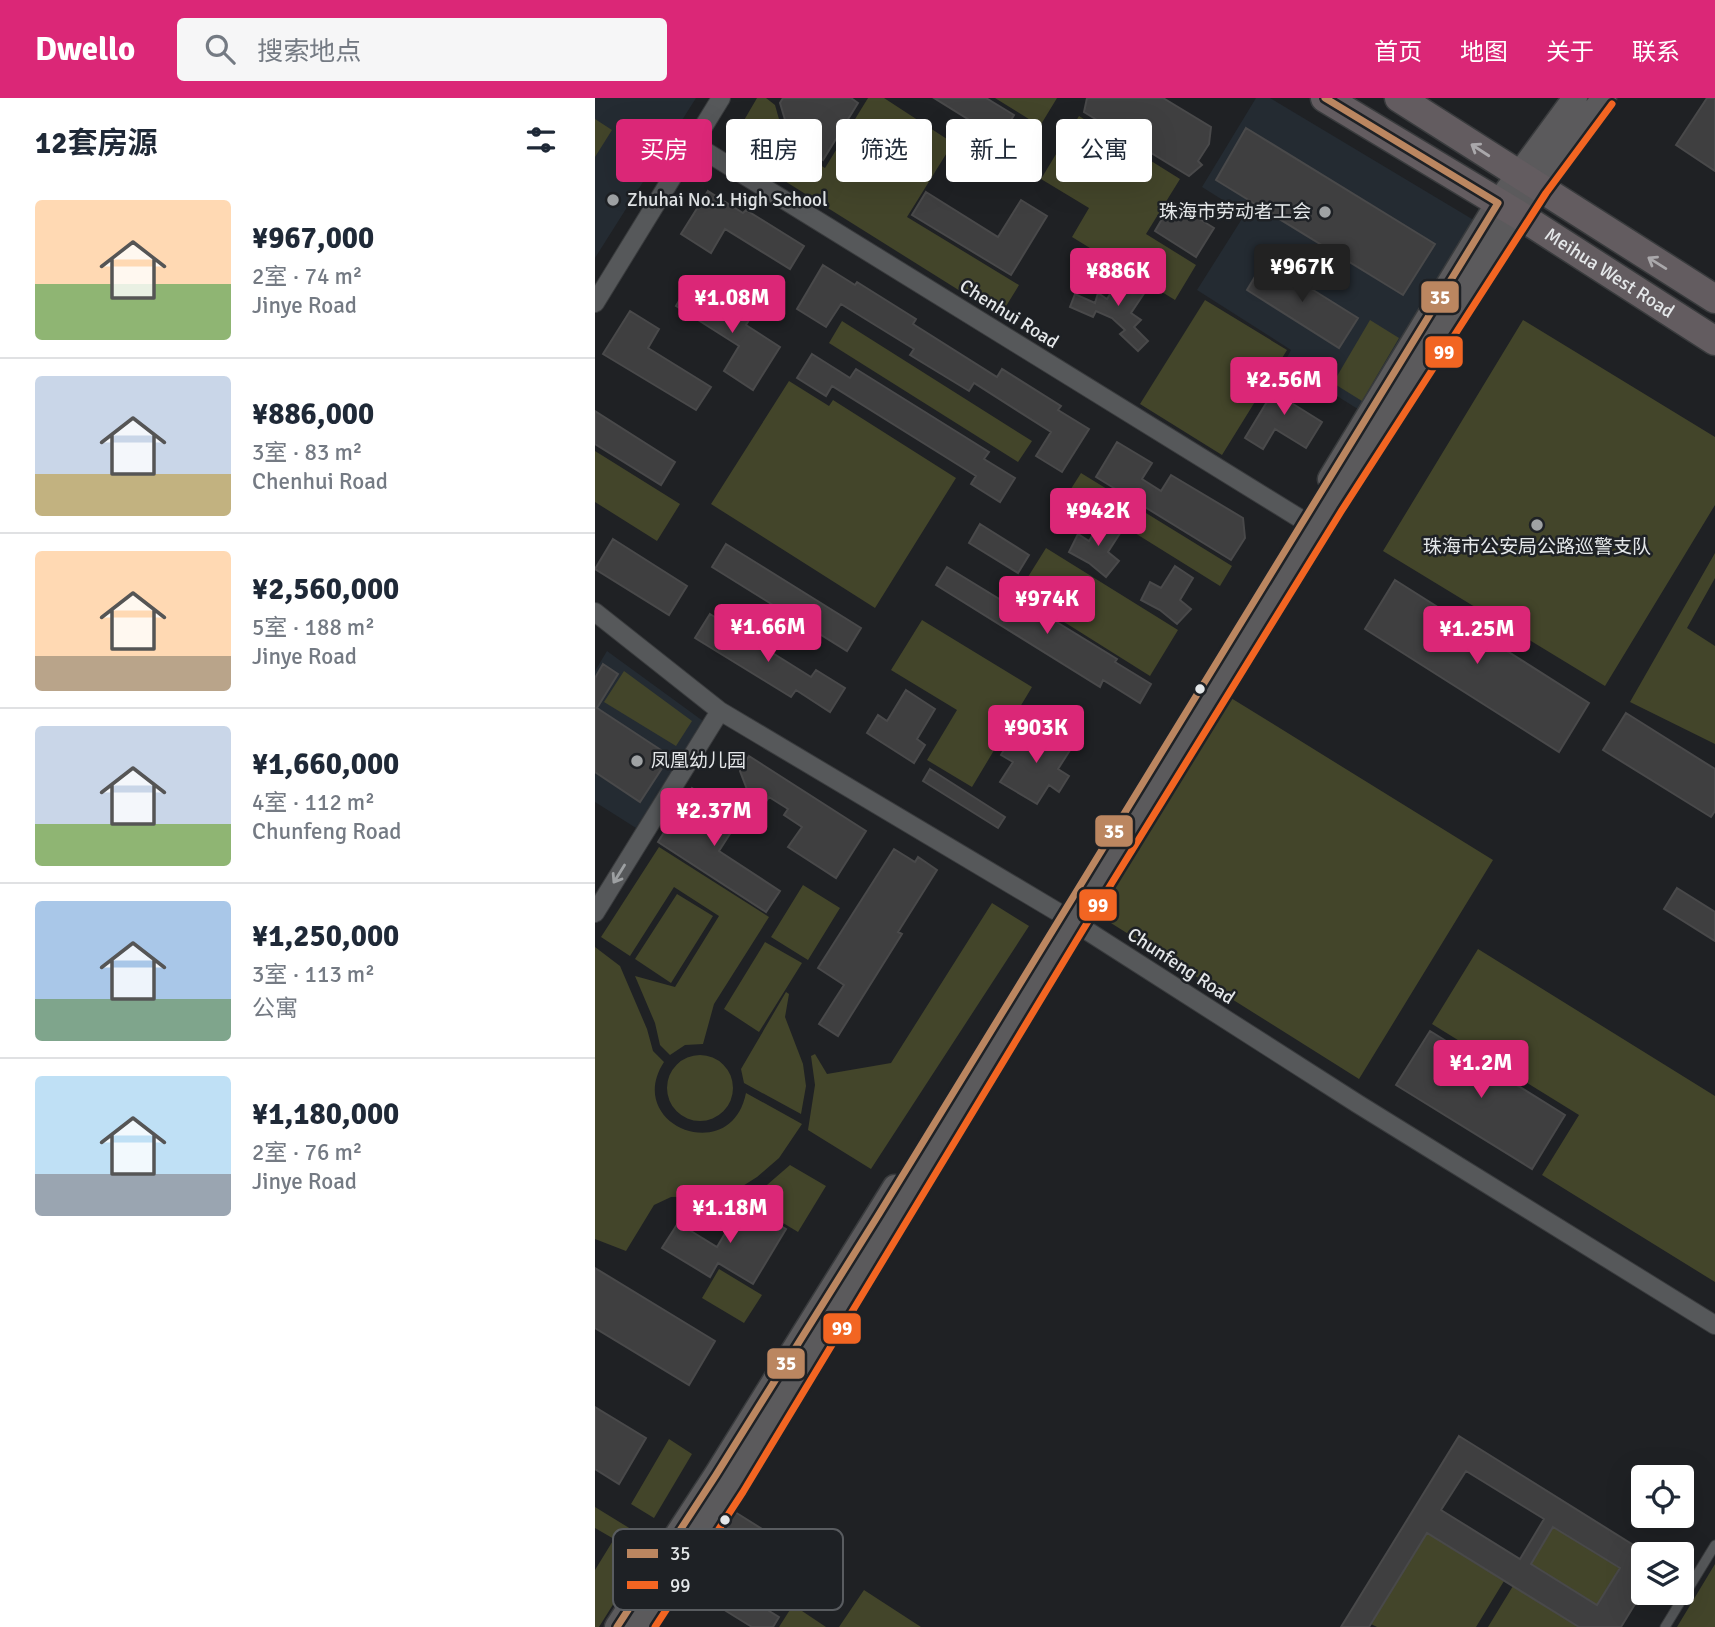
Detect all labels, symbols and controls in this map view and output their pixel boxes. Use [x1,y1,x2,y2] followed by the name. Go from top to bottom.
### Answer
[177,18,667,81] search box
[35,29,135,70] text: Dwello
[201,30,239,68] icon: search
[257,36,361,68] text: 搜索地点
[1374,37,1422,67] text: 首页
[1460,37,1508,67] text: 地图
[1546,37,1594,67] text: 关于
[1632,37,1680,67] text: 联系
[616,119,712,182] chip: 买房
[726,119,822,182] chip: 租房
[836,119,932,182] chip: 筛选
[946,119,1042,182] chip: 新上
[1056,119,1152,182] chip: 公寓
[522,121,560,159] icon: filters
[35,125,157,162] text: 12套房源
[1471,142,1490,157] one-way arrow
[627,188,828,212] place label: Zhuhai No.1 High School
[605,192,621,208] marker: Zhuhai No.1 High School
[1159,200,1311,224] place label: 珠海市劳动者工会
[1317,204,1333,220] marker: 珠海市劳动者工会
[252,220,374,257] text: ¥967,000
[1540,223,1679,324] street label: Meihua West Road
[91,228,175,312] icon: home
[1253,244,1351,304] pin: ¥967K
[1069,248,1167,308] pin: ¥886K
[1270,252,1334,281] text: ¥967K
[1648,255,1668,269] one-way arrow
[1086,256,1150,285] text: ¥886K
[252,262,362,291] text: 2室 · 74 m²
[955,274,1063,354] street label: Chenhui Road
[675,275,789,335] pin: ¥1.08M
[1420,280,1460,314] line badge: 35
[694,283,770,312] text: ¥1.08M
[1430,286,1450,310] text: 35
[252,291,357,320] text: Jinye Road
[1424,335,1464,369] line badge: 99
[1434,341,1454,365] text: 99
[1227,358,1341,417] pin: ¥2.56M
[1246,365,1322,394] text: ¥2.56M
[252,396,374,433] text: ¥886,000
[91,404,175,488] icon: home
[252,438,362,467] text: 3室 · 83 m²
[252,467,388,496] text: Chenhui Road
[1049,489,1147,548] pin: ¥942K
[1066,496,1130,525] text: ¥942K
[1529,517,1545,533] marker: 珠海市公安局公路巡警支队
[1423,535,1651,559] place label: 珠海市公安局公路巡警支队
[252,571,399,608] text: ¥2,560,000
[998,576,1096,636] pin: ¥974K
[91,579,175,663] icon: home
[1015,584,1079,613] text: ¥974K
[711,604,825,664] pin: ¥1.66M
[1420,606,1534,666] pin: ¥1.25M
[730,612,806,641] text: ¥1.66M
[252,613,375,642] text: 5室 · 188 m²
[1439,614,1515,643] text: ¥1.25M
[252,642,357,671] text: Jinye Road
[1193,682,1207,696] unlabelled marker
[987,706,1085,765] pin: ¥903K
[1004,713,1068,742] text: ¥903K
[252,746,399,783] text: ¥1,660,000
[651,749,746,773] place label: 凤凰幼儿园
[629,753,645,769] marker: 凤凰幼儿园
[91,754,175,838] icon: home
[252,788,375,817] text: 4室 · 112 m²
[657,788,771,848] pin: ¥2.37M
[676,796,752,825] text: ¥2.37M
[1094,814,1134,848] line badge: 35
[252,817,402,846] text: Chunfeng Road
[1104,820,1124,844] text: 35
[612,863,626,883] one-way arrow
[1078,888,1118,922] line badge: 99
[1088,894,1108,918] text: 99
[252,918,399,955] text: ¥1,250,000
[1123,922,1239,1010] street label: Chunfeng Road
[91,929,175,1013] icon: home
[252,960,375,989] text: 3室 · 113 m²
[252,994,298,1023] text: 公寓
[1432,1040,1530,1100] pin: ¥1.2M
[1449,1048,1513,1077] text: ¥1.2M
[252,1096,399,1133] text: ¥1,180,000
[91,1104,175,1188] icon: home
[252,1138,362,1167] text: 2室 · 76 m²
[252,1167,357,1196] text: Jinye Road
[673,1186,787,1245] pin: ¥1.18M
[692,1193,768,1222] text: ¥1.18M
[822,1312,862,1345] line badge: 99
[832,1317,852,1341] text: 99
[766,1347,806,1380] line badge: 35
[776,1352,796,1376] text: 35
[1631,1465,1694,1605] map controls
[1631,1465,1694,1528] button: locate
[718,1513,732,1527] unlabelled marker
[613,1529,843,1610] legend
[670,1542,691,1566] text: 35
[1631,1542,1694,1605] button: layers
[670,1574,691,1598] text: 99

